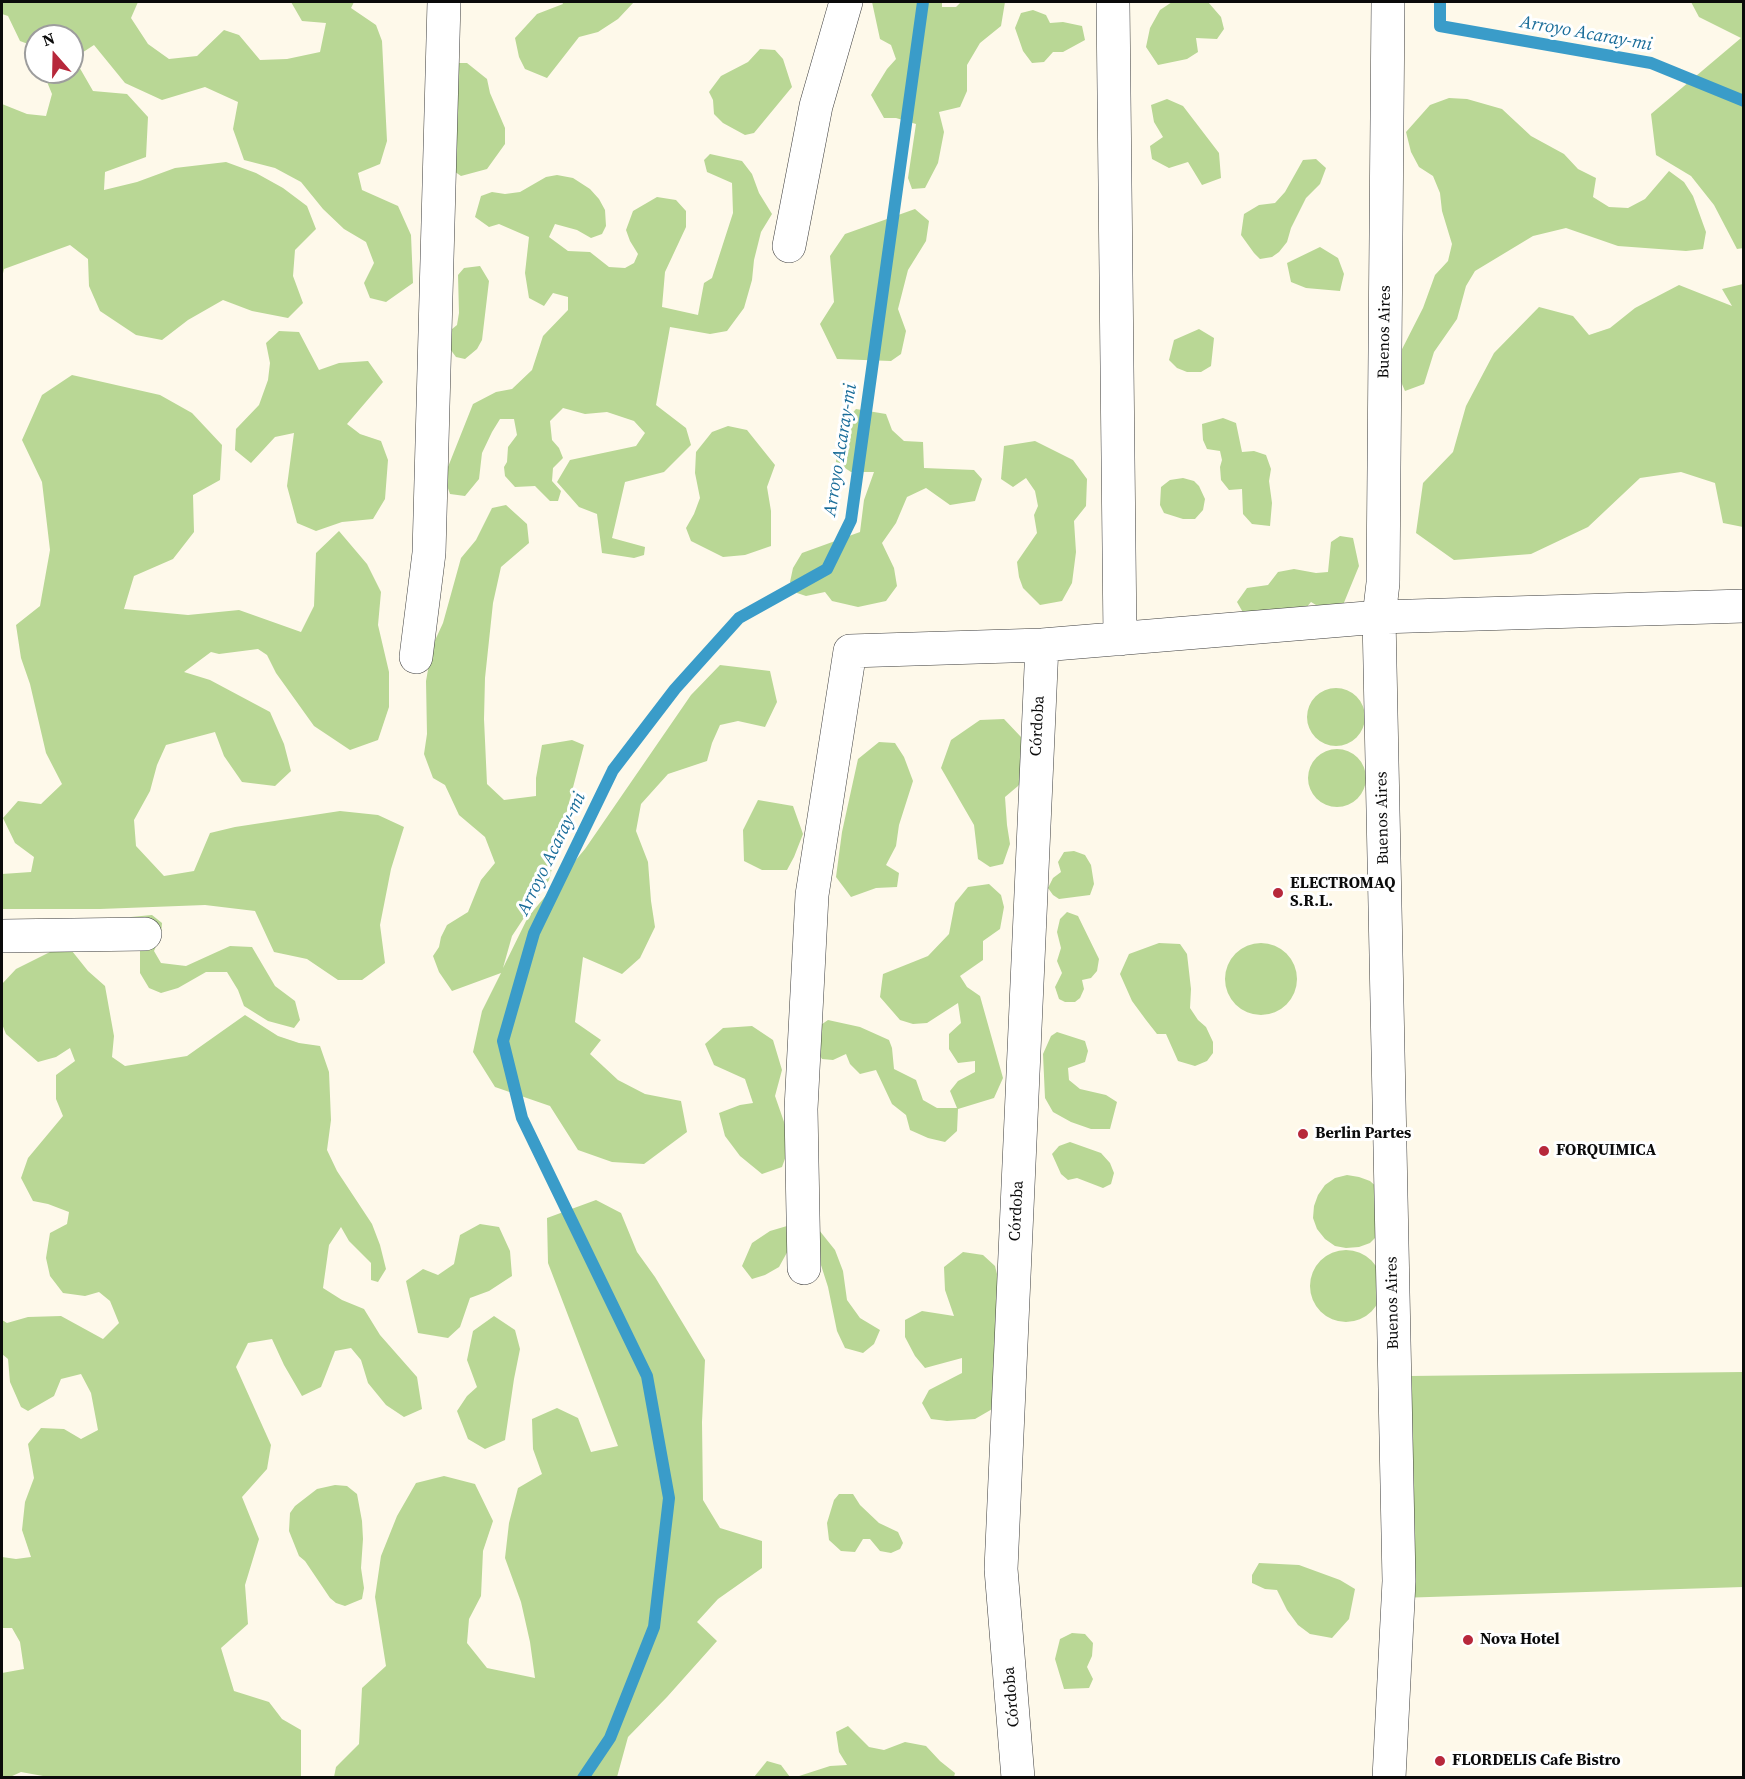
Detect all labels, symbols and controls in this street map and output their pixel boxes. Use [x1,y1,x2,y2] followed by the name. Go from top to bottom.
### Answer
[1518,12,1654,56] water label: Arroyo Acaray-mi
[24,24,84,84] north arrow
[39,27,58,51] text: N
[1375,285,1395,379] street label: Buenos Aires
[820,382,862,518] water label: Arroyo Acaray-mi
[1027,695,1049,757] street label: Córdoba
[1373,771,1393,865] street label: Buenos Aires
[513,789,591,919] water label: Arroyo Acaray-mi
[1290,874,1396,912] place label: ELECTROMAQ S.R.L.
[1271,886,1285,900] marker: ELECTROMAQ S.R.L.
[1315,1124,1411,1144] place label: Berlin Partes
[1296,1127,1310,1141] marker: Berlin Partes
[1556,1141,1656,1161] place label: FORQUIMICA
[1537,1144,1551,1158] marker: FORQUIMICA
[1006,1180,1028,1242] street label: Córdoba
[1383,1256,1403,1350] street label: Buenos Aires
[1480,1630,1560,1650] place label: Nova Hotel
[1461,1633,1475,1647] marker: Nova Hotel
[1000,1666,1024,1728] street label: Córdoba
[1452,1751,1621,1771] place label: FLORDELIS Cafe Bistro
[1433,1754,1447,1768] marker: FLORDELIS Cafe Bistro

